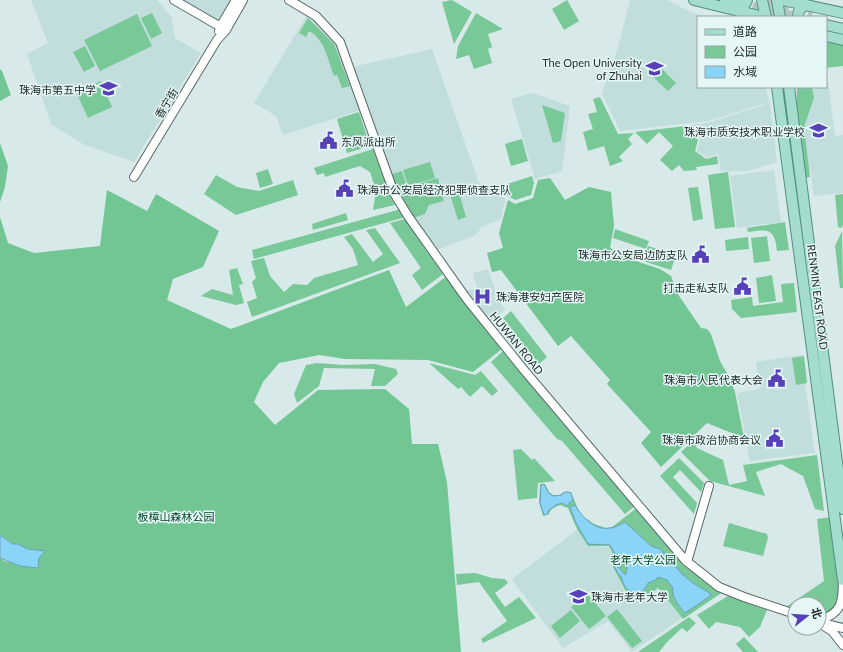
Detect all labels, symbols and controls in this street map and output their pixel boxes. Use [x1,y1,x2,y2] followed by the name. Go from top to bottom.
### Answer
[697,16,827,88] legend
[733,24,757,39] text: 道路
[733,44,757,59] text: 公园
[542,56,642,82] place label: The Open University of Zhuhai
[645,58,665,78] school or university icon: The Open University of Zhuhai
[733,64,757,79] text: 水域
[99,79,119,99] school or university icon: 珠海市第五中学
[19,83,96,96] place label: 珠海市第五中学
[152,86,180,120] street label: 香宁街
[808,121,828,141] school or university icon: 珠海市质安技术职业学校
[684,125,805,138] place label: 珠海市质安技术职业学校
[318,131,338,151] public building icon: 东风派出所
[341,135,396,148] place label: 东风派出所
[334,179,354,199] public building icon: 珠海市公安局经济犯罪侦查支队
[357,183,511,196] place label: 珠海市公安局经济犯罪侦查支队
[691,244,711,264] public building icon: 珠海市公安局边防支队
[805,244,831,350] street label: RENMIN EAST ROAD
[578,248,688,261] place label: 珠海市公安局边防支队
[732,277,752,297] public building icon: 打击走私支队
[663,281,729,294] place label: 打击走私支队
[473,286,493,306] hospital icon: 珠海港安妇产医院
[496,290,584,303] place label: 珠海港安妇产医院
[488,309,546,377] street label: HUWAN ROAD
[766,369,786,389] public building icon: 珠海市人民代表大会
[664,373,763,386] place label: 珠海市人民代表大会
[764,429,784,449] public building icon: 珠海市政治协商会议
[662,433,761,446] place label: 珠海市政治协商会议
[138,510,215,523] park label: 板樟山森林公园
[610,553,676,566] park label: 老年大学公园
[568,586,588,606] school or university icon: 珠海市老年大学
[591,590,668,603] place label: 珠海市老年大学
[787,596,827,636] north arrow
[809,606,825,620] text: 北

